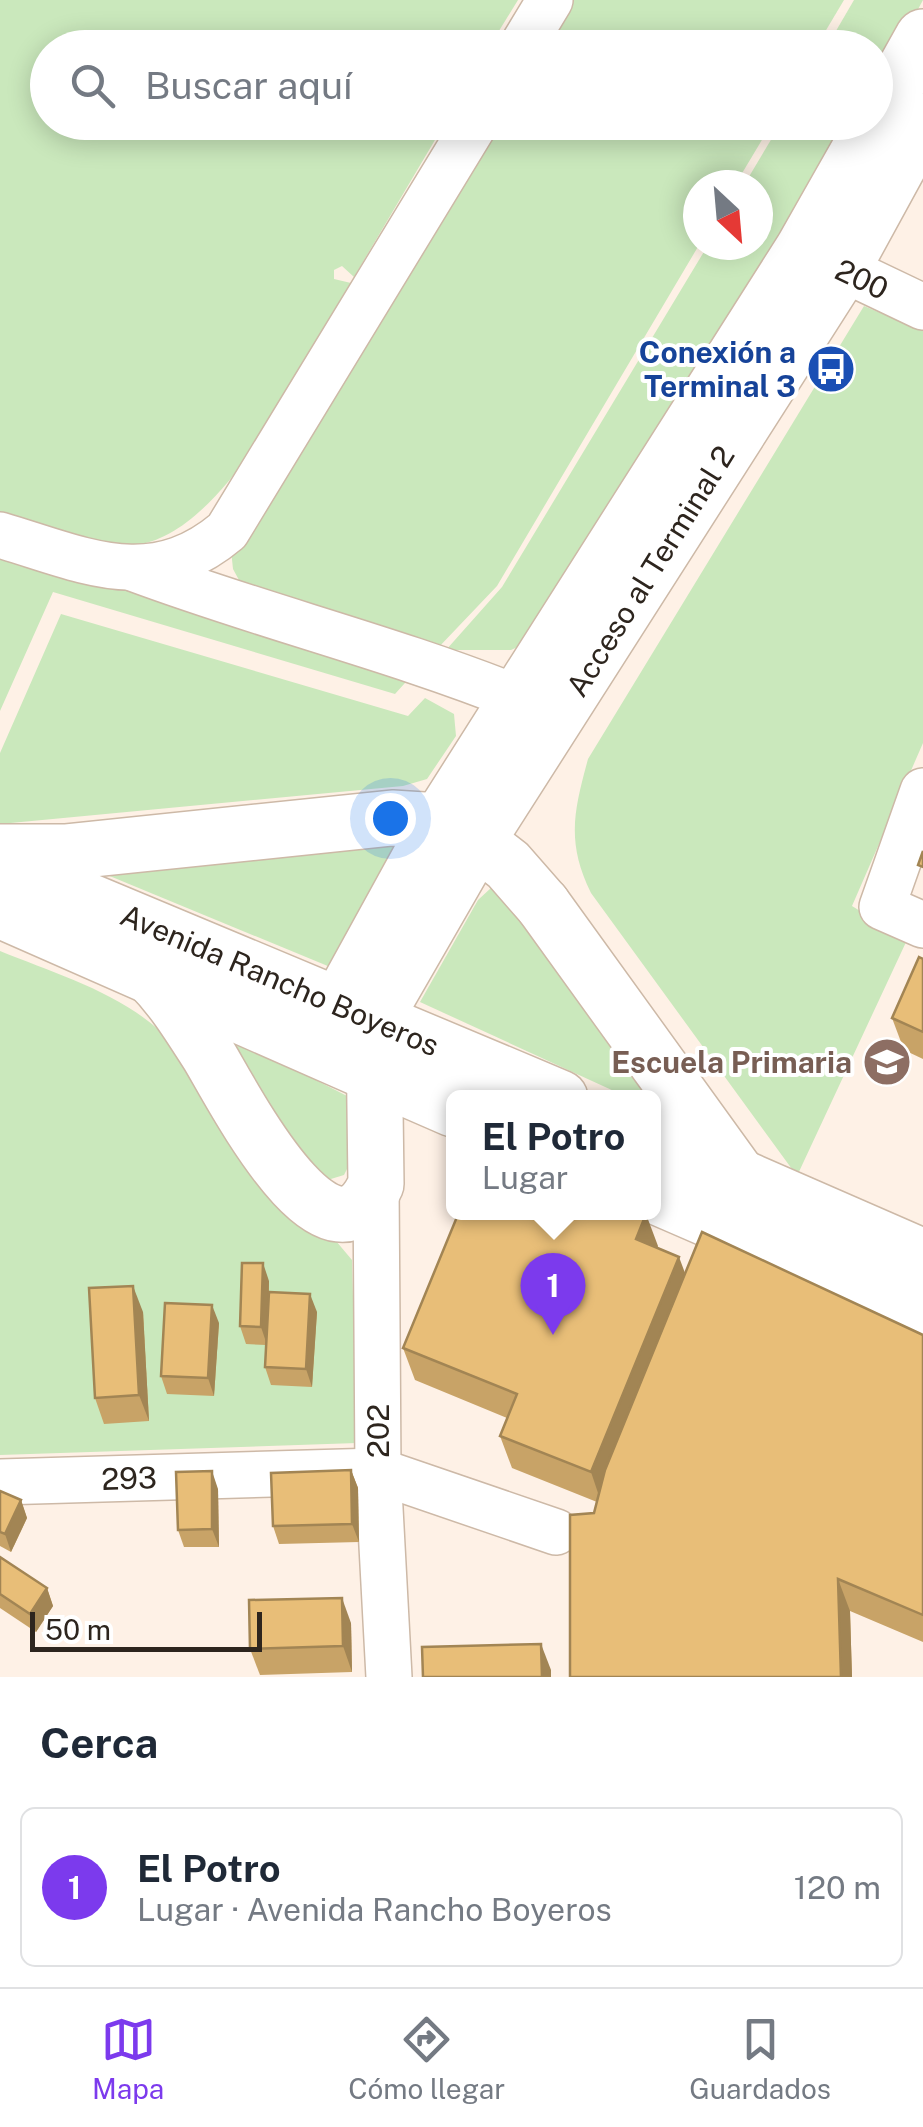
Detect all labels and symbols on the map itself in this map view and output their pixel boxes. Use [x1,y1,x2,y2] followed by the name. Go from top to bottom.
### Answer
[683,170,773,260] north arrow
[830,251,894,307] street label: 200
[639,334,796,404] place label: Conexión a Terminal 3
[805,343,857,395] bus stop icon: Conexión a Terminal 3
[558,439,742,703] street label: Acceso al Terminal 2
[365,793,416,844] your location
[115,897,445,1063] street label: Avenida Rancho Boyeros
[861,1036,913,1088] school or university icon: Escuela Primaria
[611,1044,852,1080] place label: Escuela Primaria
[520,1252,586,1335] pin: 1
[360,1404,396,1458] street label: 202
[101,1459,157,1497] street label: 293
[30,1607,262,1652] scale bar

